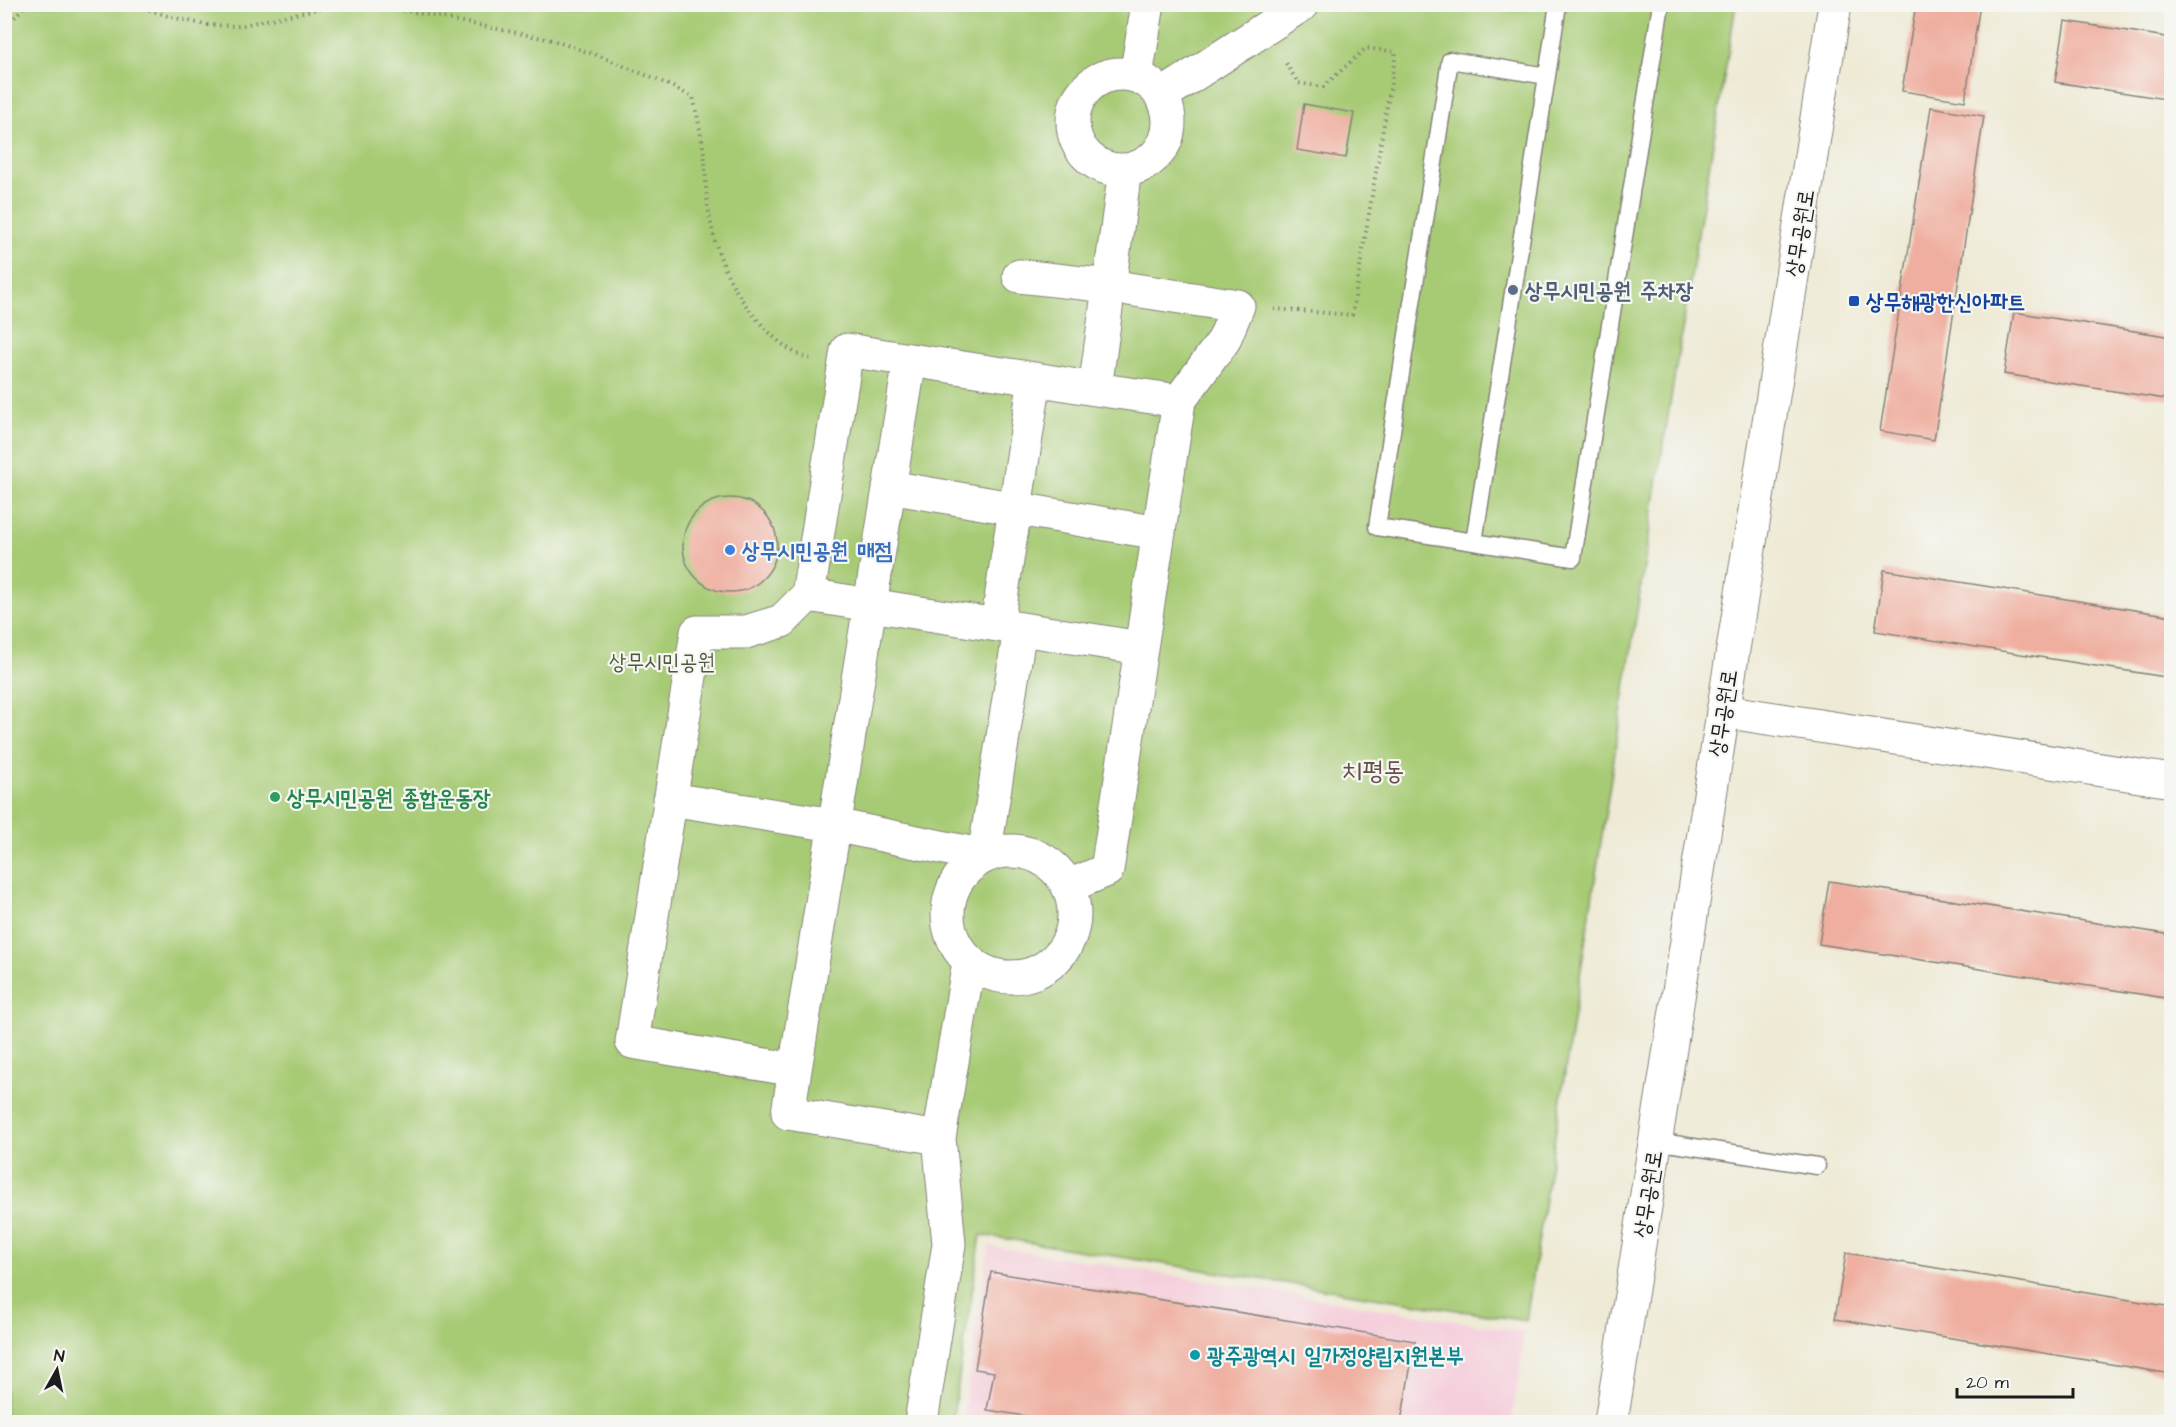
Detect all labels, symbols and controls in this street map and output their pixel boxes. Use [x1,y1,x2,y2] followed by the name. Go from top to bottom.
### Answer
[1778,187,1823,279] street label: 상무공원로
[1524,276,1693,307] place label: 상무시민공원 주차장
[1506,283,1520,297] marker: 상무시민공원 주차장
[1865,287,2025,318] place label: 상무해광한신아파트
[1847,294,1861,308] marker: 상무해광한신아파트
[741,536,893,567] place label: 상무시민공원 매점
[723,543,737,557] marker: 상무시민공원 매점
[609,647,715,678] park label: 상무시민공원
[1701,667,1746,759] street label: 상무공원로
[1342,753,1404,789] district label: 치평동
[286,783,491,814] place label: 상무시민공원 종합운동장
[268,790,282,804] marker: 상무시민공원 종합운동장
[1626,1148,1671,1240] street label: 상무공원로
[27,1340,87,1400] north arrow
[1207,1341,1464,1372] place label: 광주광역시 일가정양립지원본부
[53,1345,66,1368] text: N
[1188,1348,1202,1362] marker: 광주광역시 일가정양립지원본부
[1957,1361,2072,1399] scale bar
[1966,1370,2009,1395] text: 20 m

